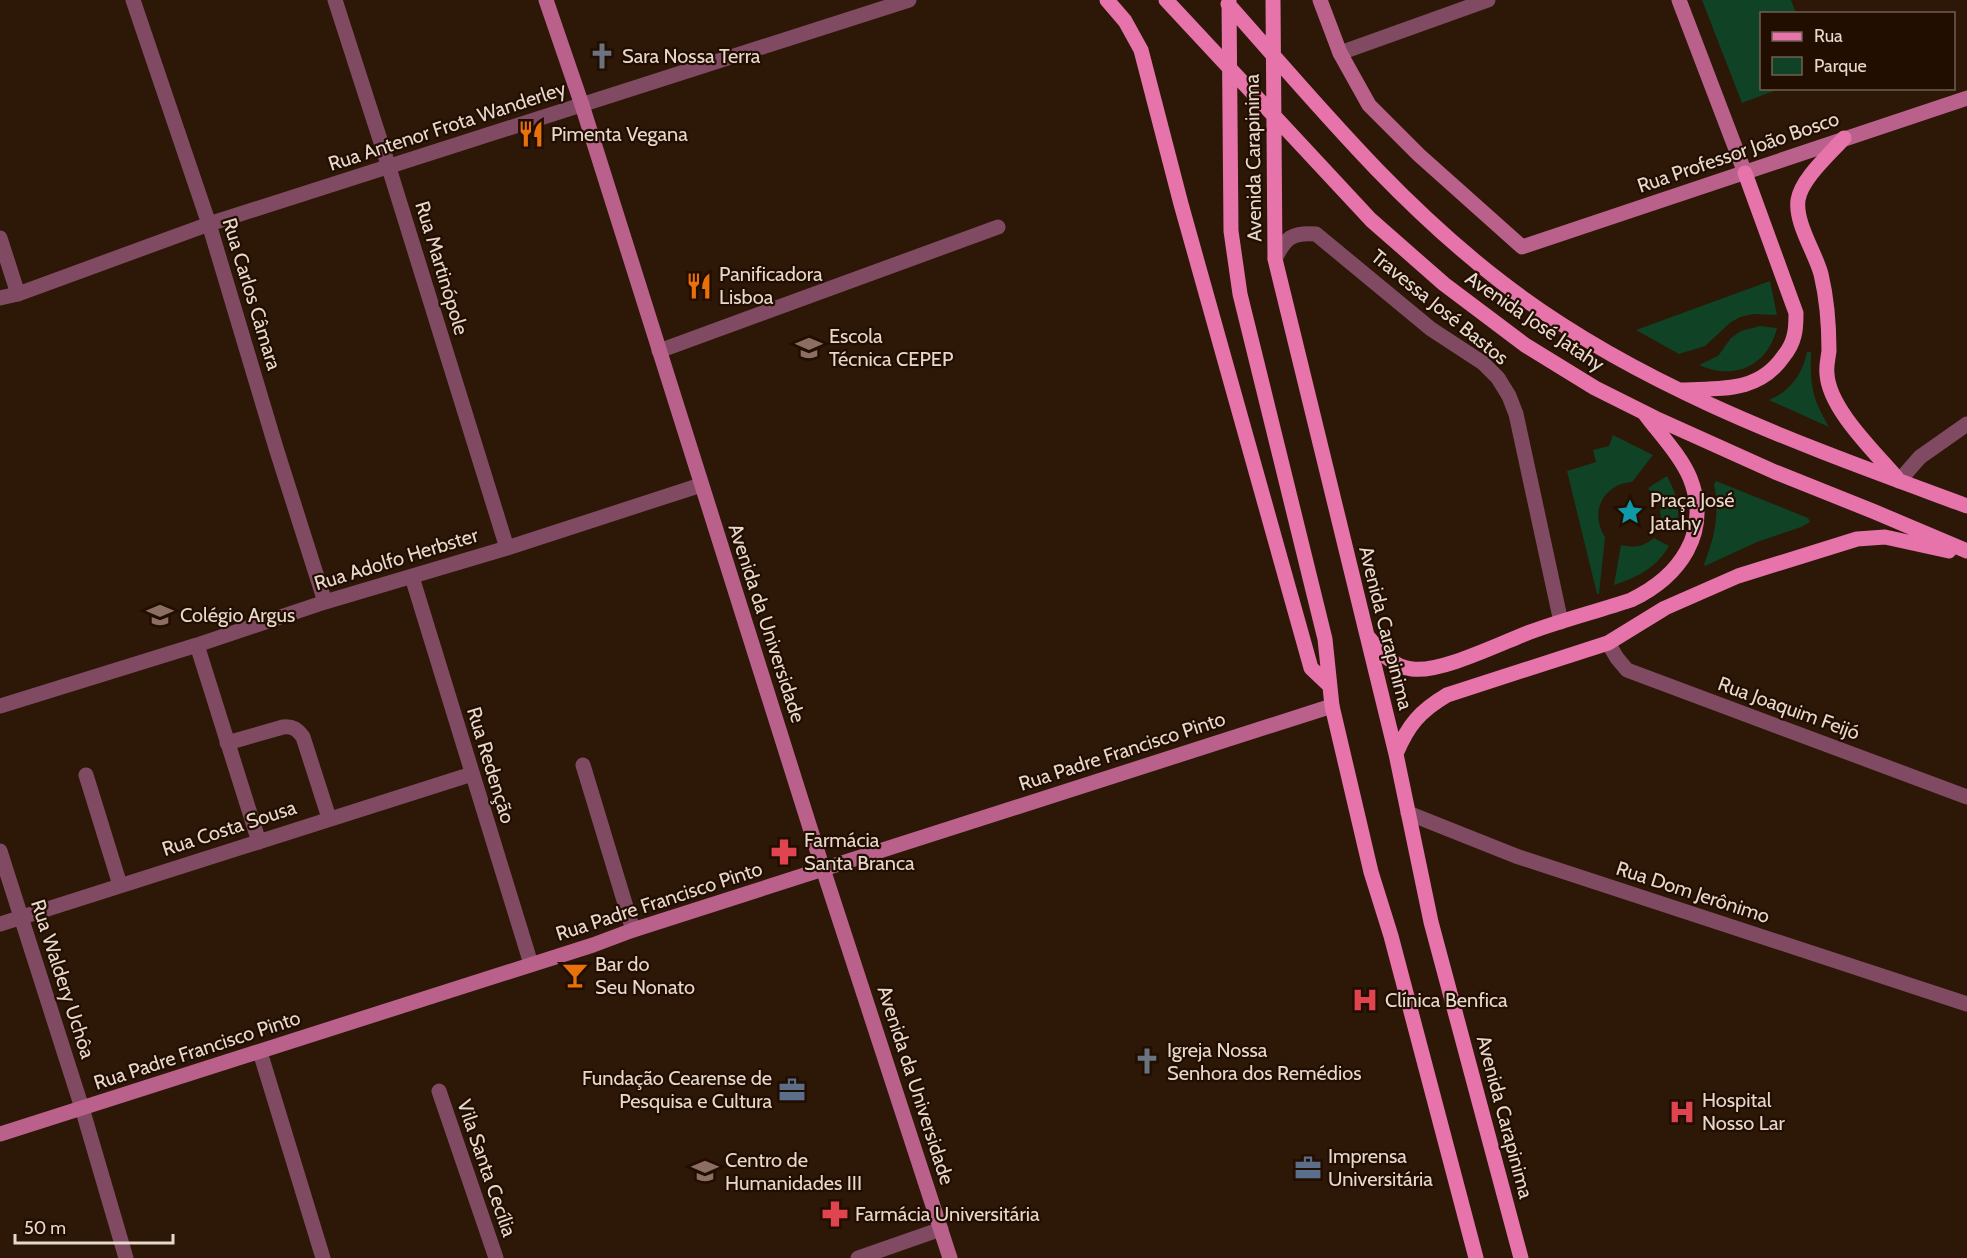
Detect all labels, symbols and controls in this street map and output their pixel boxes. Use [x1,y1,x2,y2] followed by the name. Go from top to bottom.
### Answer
[1760,12,1955,90] legend
[1814,25,1843,47] text: Rua
[587,41,617,71] church icon: Sara Nossa Terra
[622,44,761,68] place label: Sara Nossa Terra
[1814,55,1867,77] text: Parque
[1240,74,1266,242] street label: Avenida Carapinima
[325,76,569,176] street label: Rua Antenor Frota Wanderley
[1634,106,1842,198] street label: Rua Professor João Bosco
[516,119,546,149] restaurant icon: Pimenta Vegana
[551,122,688,146] place label: Pimenta Vegana
[410,198,474,338] street label: Rua Martinópole
[217,215,287,373] street label: Rua Carlos Câmara
[1367,244,1513,370] street label: Travessa José Bastos
[719,262,823,309] place label: Panificadora Lisboa
[1461,266,1609,376] street label: Avenida José Jatahy
[684,271,714,301] restaurant icon: Panificadora Lisboa
[829,324,953,371] place label: Escola Técnica CEPEP
[794,333,824,363] school or university icon: Escola Técnica CEPEP
[1649,488,1735,535] place label: Praça José Jatahy
[1615,497,1645,527] place icon: Praça José Jatahy
[723,521,811,725] street label: Avenida da Universidade
[311,522,482,595] street label: Rua Adolfo Herbster
[1354,544,1418,713] street label: Avenida Carapinima
[145,600,175,630] school or university icon: Colégio Argus
[180,603,295,627] place label: Colégio Argus
[1715,671,1863,745] street label: Rua Joaquim Feijó
[462,704,520,826] street label: Rua Redenção
[1016,706,1228,796] street label: Rua Padre Francisco Pinto
[159,795,299,861] street label: Rua Costa Sousa
[804,828,915,875] place label: Farmácia Santa Branca
[769,837,799,867] pharmacy icon: Farmácia Santa Branca
[553,856,765,946] street label: Rua Padre Francisco Pinto
[1613,856,1773,928] street label: Rua Dom Jerônimo
[26,896,100,1062] street label: Rua Waldery Uchôa
[595,952,695,999] place label: Bar do Seu Nonato
[560,960,590,990] bar icon: Bar do Seu Nonato
[872,983,960,1187] street label: Avenida da Universidade
[1350,985,1380,1015] hospital icon: Clínica Benfica
[1385,988,1508,1012] place label: Clínica Benfica
[91,1005,303,1095] street label: Rua Padre Francisco Pinto
[1472,1033,1538,1202] street label: Avenida Carapinima
[1167,1038,1361,1085] place label: Igreja Nossa Senhora dos Remédios
[1132,1046,1162,1076] church icon: Igreja Nossa Senhora dos Remédios
[582,1066,772,1113] place label: Fundação Cearense de Pesquisa e Cultura
[777,1075,807,1105] office icon: Fundação Cearense de Pesquisa e Cultura
[1702,1088,1785,1135] place label: Hospital Nosso Lar
[452,1096,522,1240] street label: Vila Santa Cecília
[1667,1097,1697,1127] hospital icon: Hospital Nosso Lar
[1328,1144,1433,1191] place label: Imprensa Universitária
[725,1148,862,1195] place label: Centro de Humanidades III
[1293,1153,1323,1183] office icon: Imprensa Universitária
[690,1156,720,1186] school or university icon: Centro de Humanidades III
[820,1199,850,1229] pharmacy icon: Farmácia Universitária
[855,1202,1040,1226] place label: Farmácia Universitária
[15,1207,172,1245] scale bar
[24,1217,66,1239] text: 50 m

